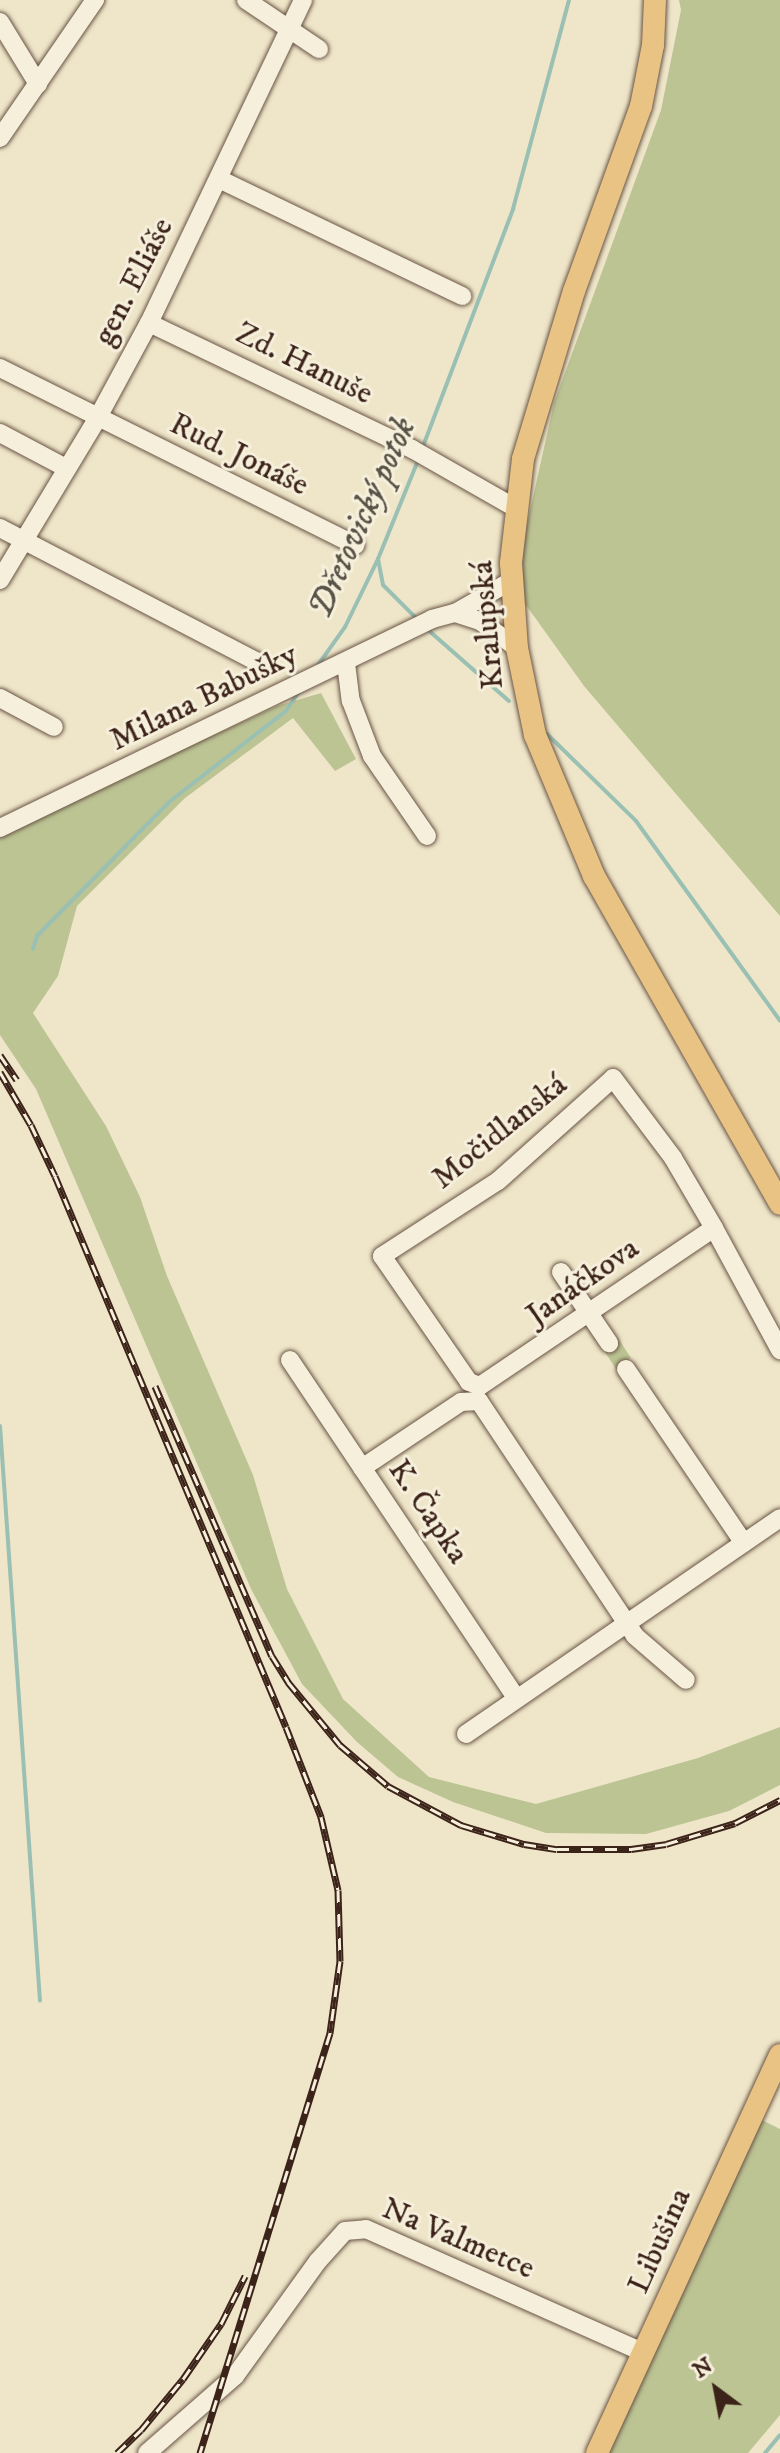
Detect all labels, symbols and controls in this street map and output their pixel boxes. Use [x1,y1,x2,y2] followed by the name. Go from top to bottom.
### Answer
[86,212,182,352] street label: gen. Eliáše
[229,314,379,414] street label: Zd. Hanuše
[163,405,315,505] street label: Rud. Jonáše
[301,412,425,624] water label: Dřetovický potok
[463,559,513,691] street label: Kralupská
[104,636,304,760] street label: Milana Babušky
[425,1066,575,1198] street label: Močidlanská
[519,1229,647,1335] street label: Janáčkova
[379,1453,477,1571] street label: K. Čapka
[620,2182,700,2300] street label: Libušina
[376,2190,540,2288] street label: Na Valmetce
[676,2349,756,2429] north arrow
[688,2352,718,2384] text: N

